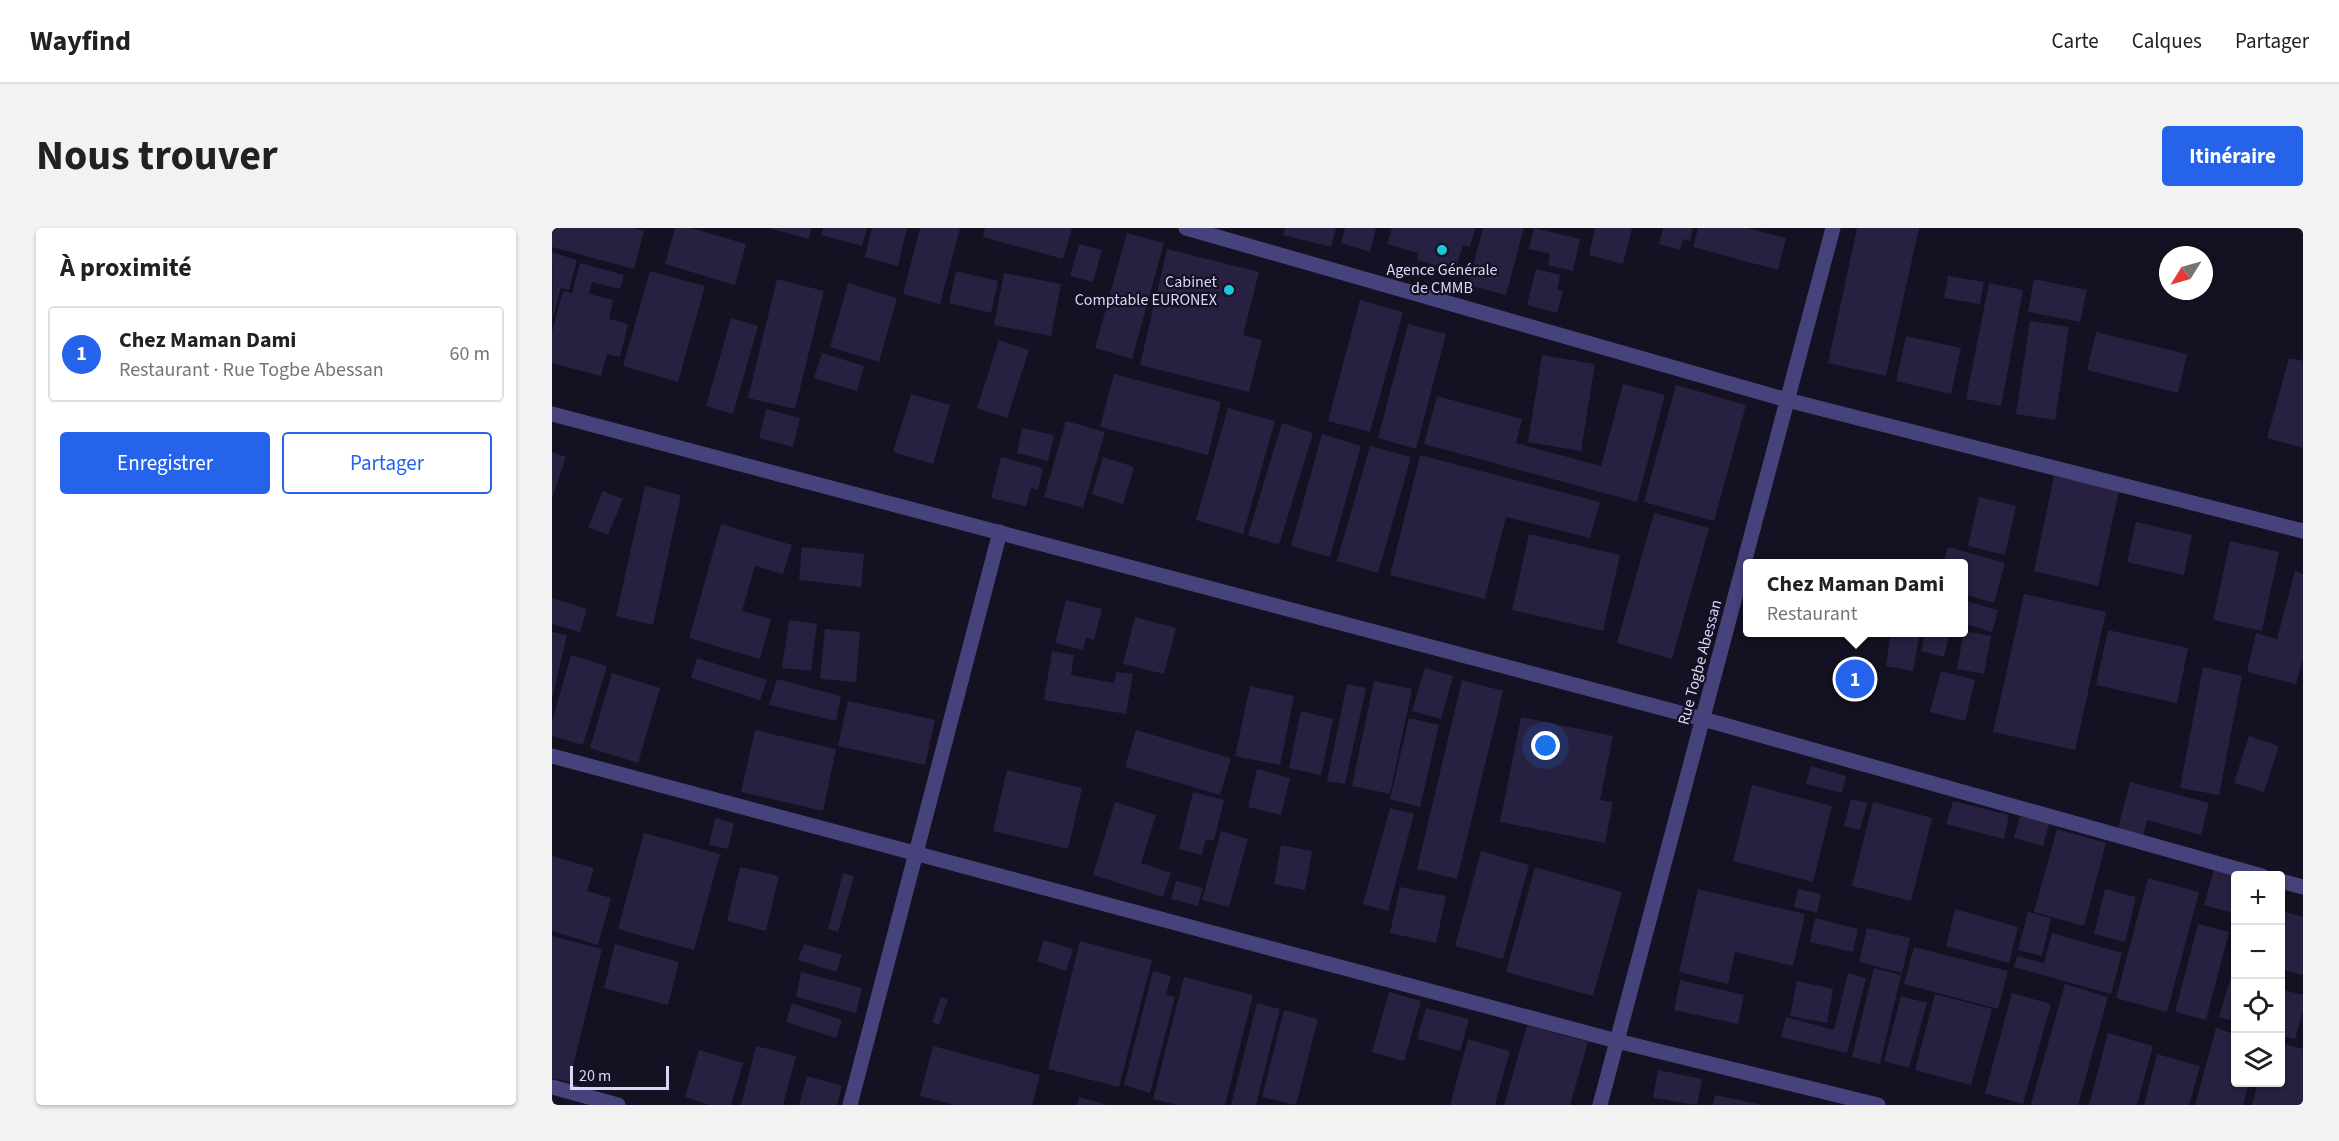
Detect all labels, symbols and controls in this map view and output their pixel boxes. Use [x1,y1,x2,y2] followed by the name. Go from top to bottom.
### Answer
[30,21,131,61] text: Wayfind
[2052,26,2099,56] text: Carte
[2132,26,2202,56] text: Calques
[2235,26,2309,56] text: Partager
[36,126,278,186] text: Nous trouver
[2162,126,2303,186] button: Itinéraire
[1435,243,1449,257] marker: Agence Générale de CMMB
[2159,246,2213,300] north arrow
[60,249,192,286] text: À proximité
[1386,259,1498,299] place label: Agence Générale de CMMB
[1075,271,1218,311] place label: Cabinet Comptable EURONEX
[1222,283,1236,297] marker: Cabinet Comptable EURONEX
[119,324,296,356] text: Chez Maman Dami
[76,340,87,368] text: 1
[450,340,490,368] text: 60 m
[119,356,384,384] text: Restaurant · Rue Togbe Abessan
[60,432,270,494] button: Enregistrer
[282,432,492,494] button: Partager
[1743,559,1968,637] popup
[1767,568,1944,600] text: Chez Maman Dami
[1673,597,1727,727] street label: Rue Togbe Abessan
[1767,600,1857,628] text: Restaurant
[1836,656,1874,702] pin: 1
[1531,731,1560,760] your location
[2231,871,2285,1087] map controls
[2231,871,2285,925] button: +
[2231,925,2285,979] button: −
[2231,979,2285,1033] button: locate
[2231,1033,2285,1087] button: layers
[570,1063,669,1090] scale bar
[579,1065,611,1087] text: 20 m

